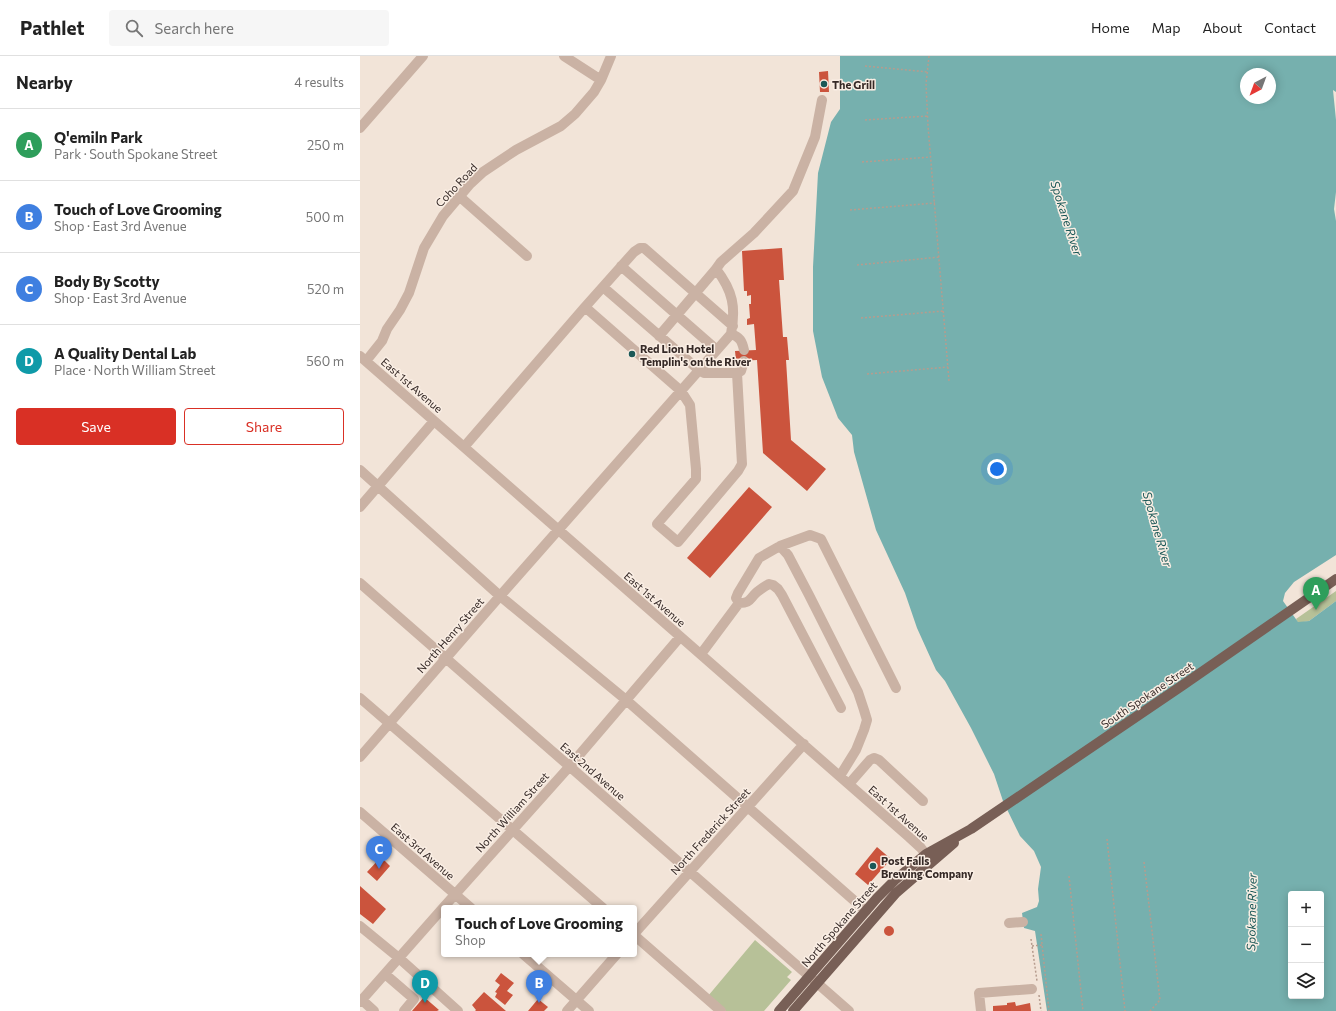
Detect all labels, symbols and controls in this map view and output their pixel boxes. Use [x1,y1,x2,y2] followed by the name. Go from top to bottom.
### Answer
[109,10,389,46] search box
[20,16,85,39] text: Pathlet
[123,17,145,39] icon: search
[155,19,234,37] text: Search here
[1091,19,1130,36] text: Home
[1152,19,1180,36] text: Map
[1202,19,1242,36] text: About
[1264,19,1316,36] text: Contact
[1240,68,1276,104] north arrow
[16,72,73,93] text: Nearby
[294,74,344,90] text: 4 results
[832,78,875,91] place label: The Grill
[819,79,829,89] marker: The Grill
[54,128,143,146] text: Q'emiln Park
[24,137,34,153] text: A
[307,137,344,153] text: 250 m
[54,146,218,162] text: Park · South Spokane Street
[433,161,479,209] street label: Coho Road
[1048,179,1086,258] water label: Spokane River
[54,200,222,218] text: Touch of Love Grooming
[25,209,33,225] text: B
[306,209,344,225] text: 500 m
[54,218,187,234] text: Shop · East 3rd Avenue
[54,272,160,290] text: Body By Scotty
[25,281,33,297] text: C
[307,281,344,297] text: 520 m
[54,290,187,306] text: Shop · East 3rd Avenue
[640,342,751,368] place label: Red Lion Hotel Templin's on the River
[54,344,196,362] text: A Quality Dental Lab
[627,349,637,359] marker: Red Lion Hotel Templin's on the River
[24,353,34,369] text: D
[306,353,344,369] text: 560 m
[379,355,445,415] street label: East 1st Avenue
[54,362,216,378] text: Place · North William Street
[16,408,176,445] button: Save
[184,408,344,445] button: Share
[987,459,1007,479] your location
[1141,490,1176,569] water label: Spokane River
[622,569,688,629] street label: East 1st Avenue
[1303,577,1329,610] pin: A
[414,594,487,675] street label: North Henry Street
[1098,659,1196,731] street label: South Spokane Street
[558,739,628,803] street label: East 2nd Avenue
[473,769,552,855] street label: North William Street
[866,782,932,844] street label: East 1st Avenue
[668,785,753,877] street label: North Frederick Street
[389,820,457,882] street label: East 3rd Avenue
[366,836,392,869] pin: C
[881,854,973,880] place label: Post Falls Brewing Company
[868,861,878,871] marker: Post Falls Brewing Company
[1243,872,1259,951] water label: Spokane River
[798,878,880,969] street label: North Spokane Street
[1288,891,1324,999] map controls
[1288,891,1324,927] button: +
[441,905,637,957] popup
[455,914,623,932] text: Touch of Love Grooming
[1288,927,1324,963] button: −
[455,932,486,948] text: Shop
[1288,963,1324,999] button: layers
[412,970,438,1003] pin: D
[526,970,552,1003] pin: B

